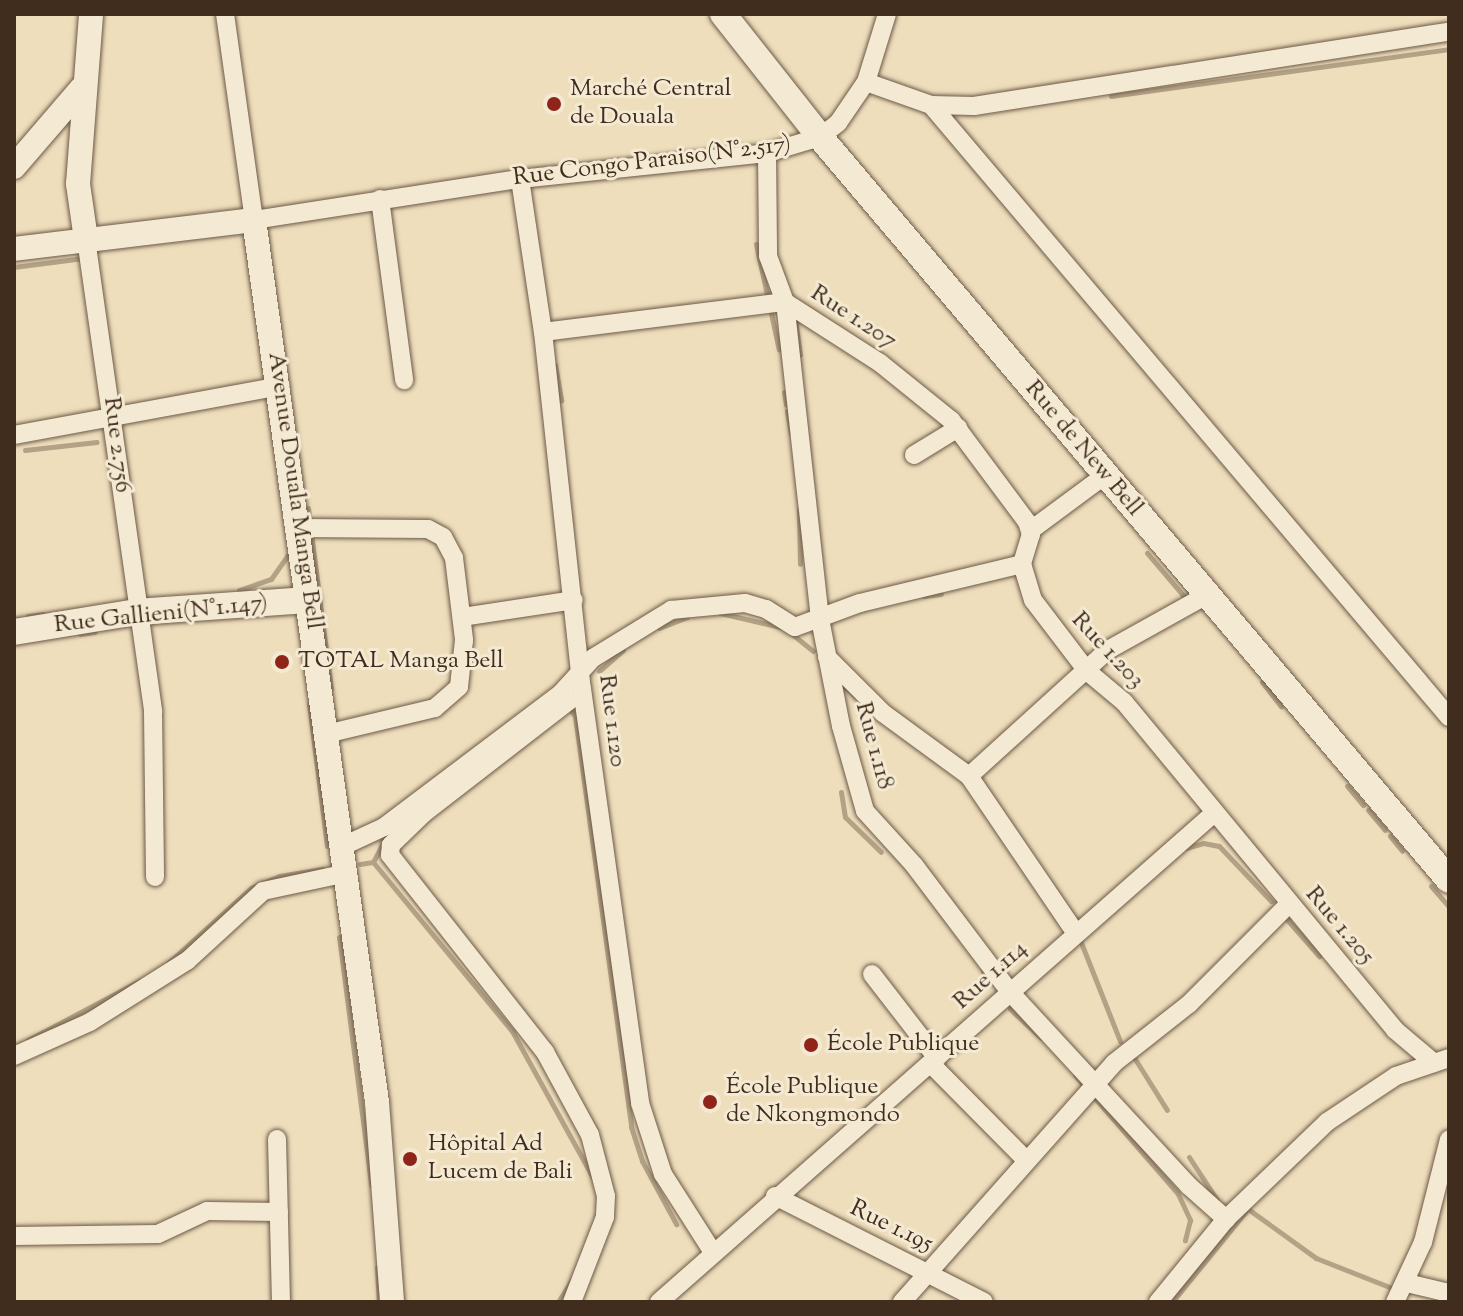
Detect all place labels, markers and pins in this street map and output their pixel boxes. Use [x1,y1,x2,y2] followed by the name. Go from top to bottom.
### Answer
[570,76,731,132] place label: Marché Central de Douala
[545,95,563,113] marker: Marché Central de Douala
[298,648,504,676] place label: TOTAL Manga Bell
[273,653,291,671] marker: TOTAL Manga Bell
[827,1031,979,1059] place label: École Publique
[802,1036,820,1054] marker: École Publique
[726,1074,900,1130] place label: École Publique de Nkongmondo
[701,1093,719,1111] marker: École Publique de Nkongmondo
[428,1131,573,1187] place label: Hôpital Ad Lucem de Bali
[399,1148,421,1170] marker: Hôpital Ad Lucem de Bali

